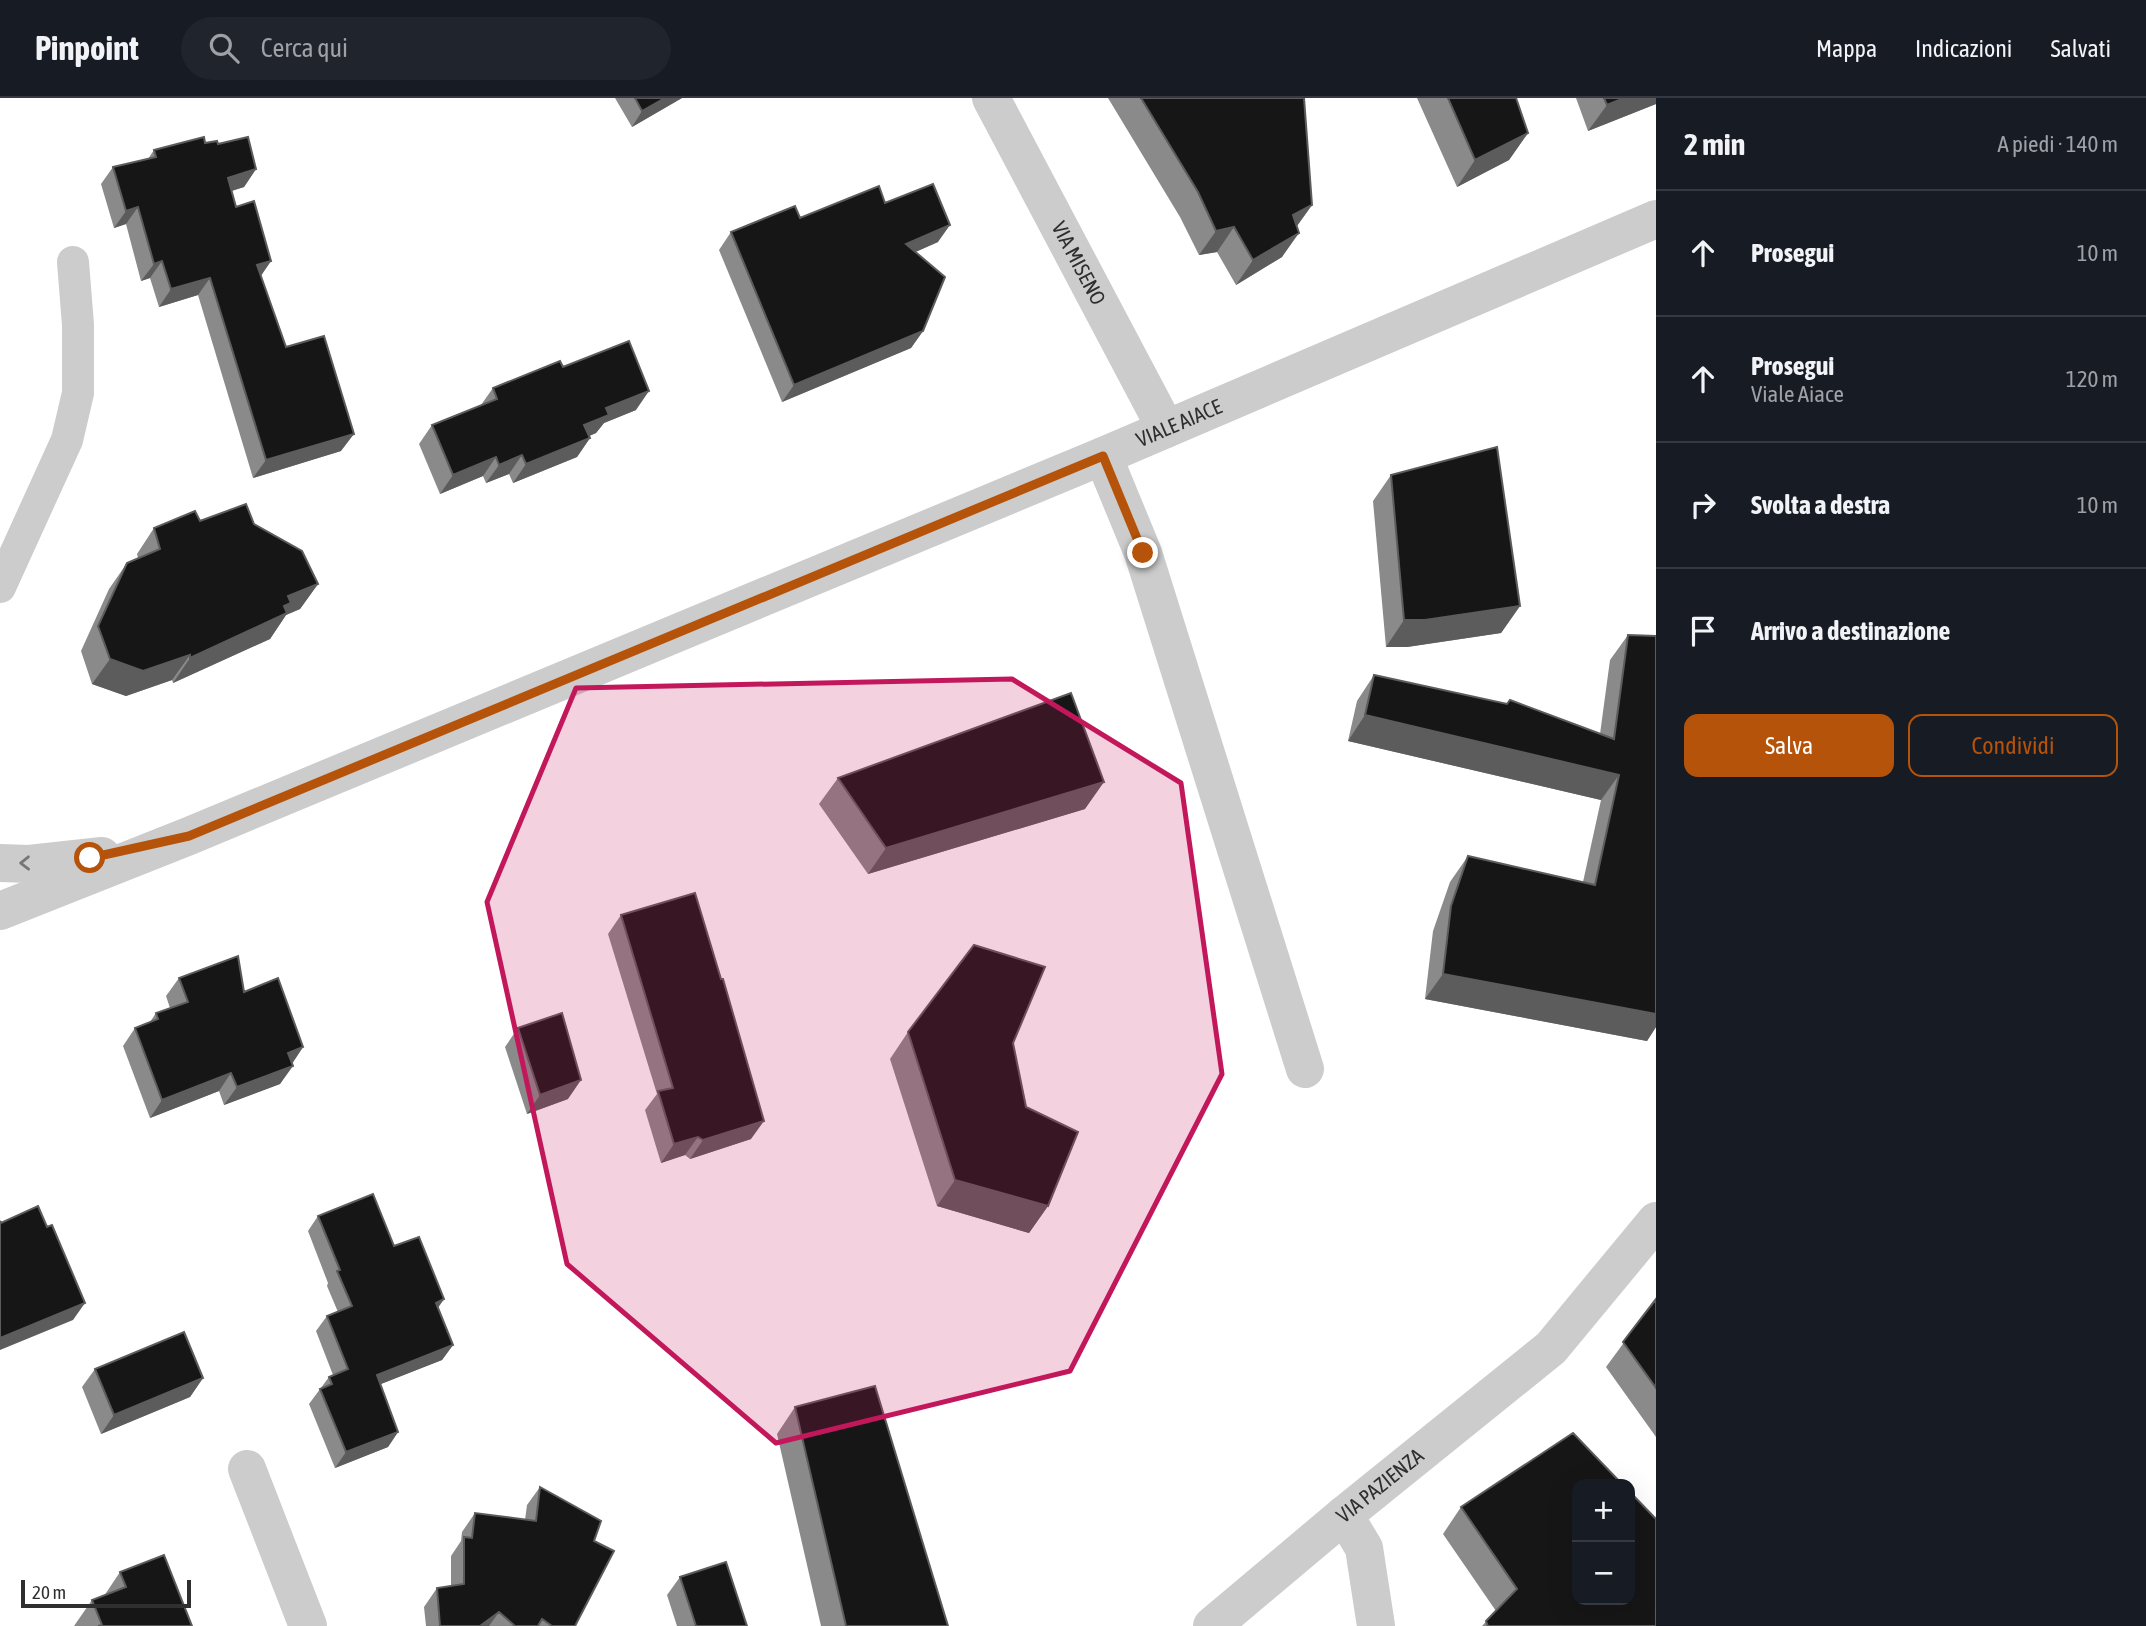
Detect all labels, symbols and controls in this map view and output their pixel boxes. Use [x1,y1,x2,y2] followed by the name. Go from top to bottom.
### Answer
[181,17,671,80] search box
[35,29,139,67] text: Pinpoint
[205,29,243,67] icon: search
[261,33,348,63] text: Cerca qui
[1816,35,1877,62] text: Mappa
[1915,35,2012,62] text: Indicazioni
[2050,35,2111,62] text: Salvati
[1684,127,1745,161] text: 2 min
[1998,131,2118,157] text: A piedi · 140 m
[1047,217,1111,309] street label: VIA MISENO
[1684,234,1722,272] icon: ahead
[1751,238,1834,268] text: Prosegui
[2077,240,2118,266] text: 10 m
[1751,351,1834,381] text: Prosegui
[1684,360,1722,398] icon: ahead
[2066,366,2118,392] text: 120 m
[1751,381,1844,407] text: Viale Aiace
[1133,394,1225,451] street label: VIALE AIACE
[1684,486,1722,524] icon: right
[1751,490,1890,520] text: Svolta a destra
[2077,492,2118,518] text: 10 m
[1127,537,1158,568] route end
[1684,612,1722,650] icon: arrive
[1751,616,1950,646] text: Arrivo a destinazione
[1684,714,1894,777] button: Salva
[1908,714,2118,777] button: Condividi
[74,842,105,873] route start
[20,855,30,871] one-way arrow
[1331,1442,1428,1527] street label: VIA PAZIENZA
[1572,1479,1635,1605] map controls
[1572,1479,1635,1542] button: +
[1572,1542,1635,1605] button: −
[21,1577,191,1609] scale bar
[32,1581,66,1603] text: 20 m

